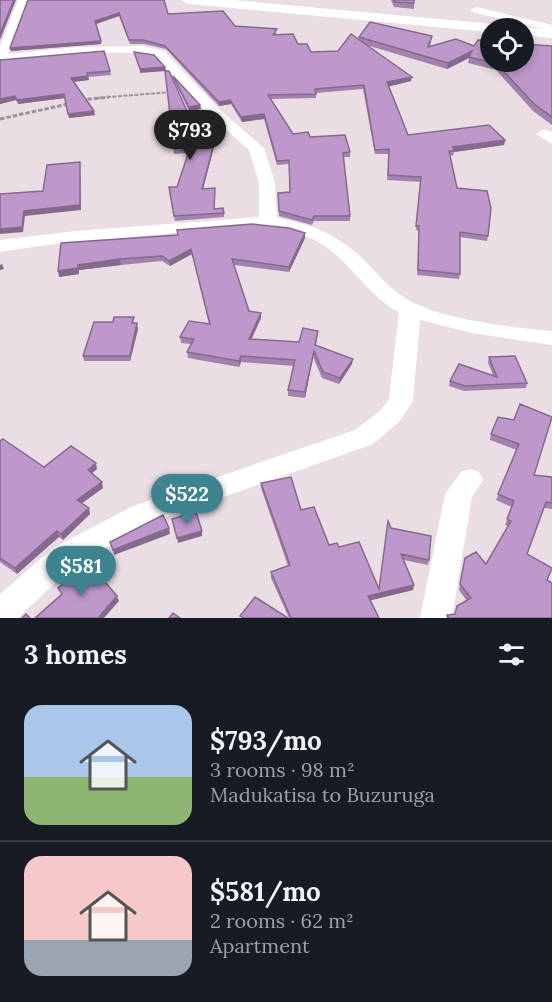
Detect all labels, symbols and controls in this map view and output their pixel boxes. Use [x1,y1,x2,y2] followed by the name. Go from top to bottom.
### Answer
[480,18,534,72] map controls
[480,18,534,72] button: locate
[154,110,226,161] pin: $793
[168,117,212,142] text: $793
[151,474,223,525] pin: $522
[165,481,209,506] text: $522
[45,546,117,597] pin: $581
[60,553,102,578] text: $581
[24,638,127,671] text: 3 homes
[495,638,528,671] icon: filters
[210,724,322,757] text: $793/mo
[72,729,144,801] icon: home
[210,757,355,782] text: 3 rooms · 98 m²
[210,782,435,807] text: Madukatisa to Buzuruga
[210,875,321,908] text: $581/mo
[72,880,144,952] icon: home
[210,908,354,933] text: 2 rooms · 62 m²
[210,933,310,958] text: Apartment

